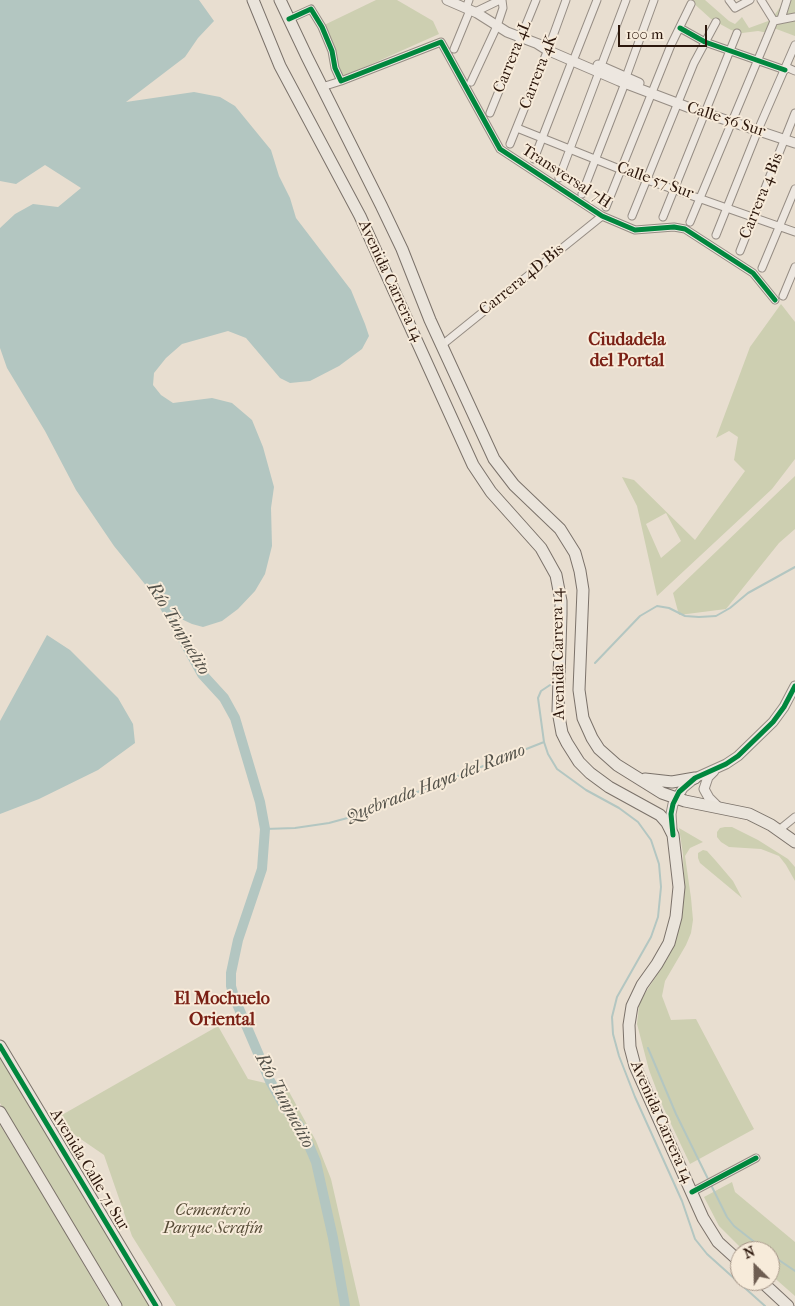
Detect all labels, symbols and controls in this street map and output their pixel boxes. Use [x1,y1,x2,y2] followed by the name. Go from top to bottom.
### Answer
[620,15,709,47] scale bar
[490,18,536,96] street label: Carrera 4L
[626,25,664,43] text: 100 m
[516,32,562,112] street label: Carrera 4K
[684,98,768,142] street label: Calle 56 Sur
[518,141,614,213] street label: Transversal 7H
[736,150,788,242] street label: Carrera 4 Bis
[614,158,696,204] street label: Calle 57 Sur
[354,217,426,345] street label: Avenida Carrera 14
[476,240,568,320] street label: Carrera 4D Bis
[588,330,666,372] district label: Ciudadela del Portal
[142,579,214,679] water label: Río Tunjuelito
[548,588,570,720] street label: Avenida Carrera 14
[343,740,529,828] water label: Quebrada Haya del Ramo
[174,989,270,1032] district label: El Mochuelo Oriental
[250,1050,318,1152] water label: Río Tunjuelito
[625,1058,697,1186] street label: Avenida Carrera 14
[45,1106,133,1234] street label: Avenida Calle 71 Sur
[163,1201,263,1239] park label: Cementerio Parque Serafín
[730,1241,780,1291] north arrow
[741,1243,758,1263] text: N

